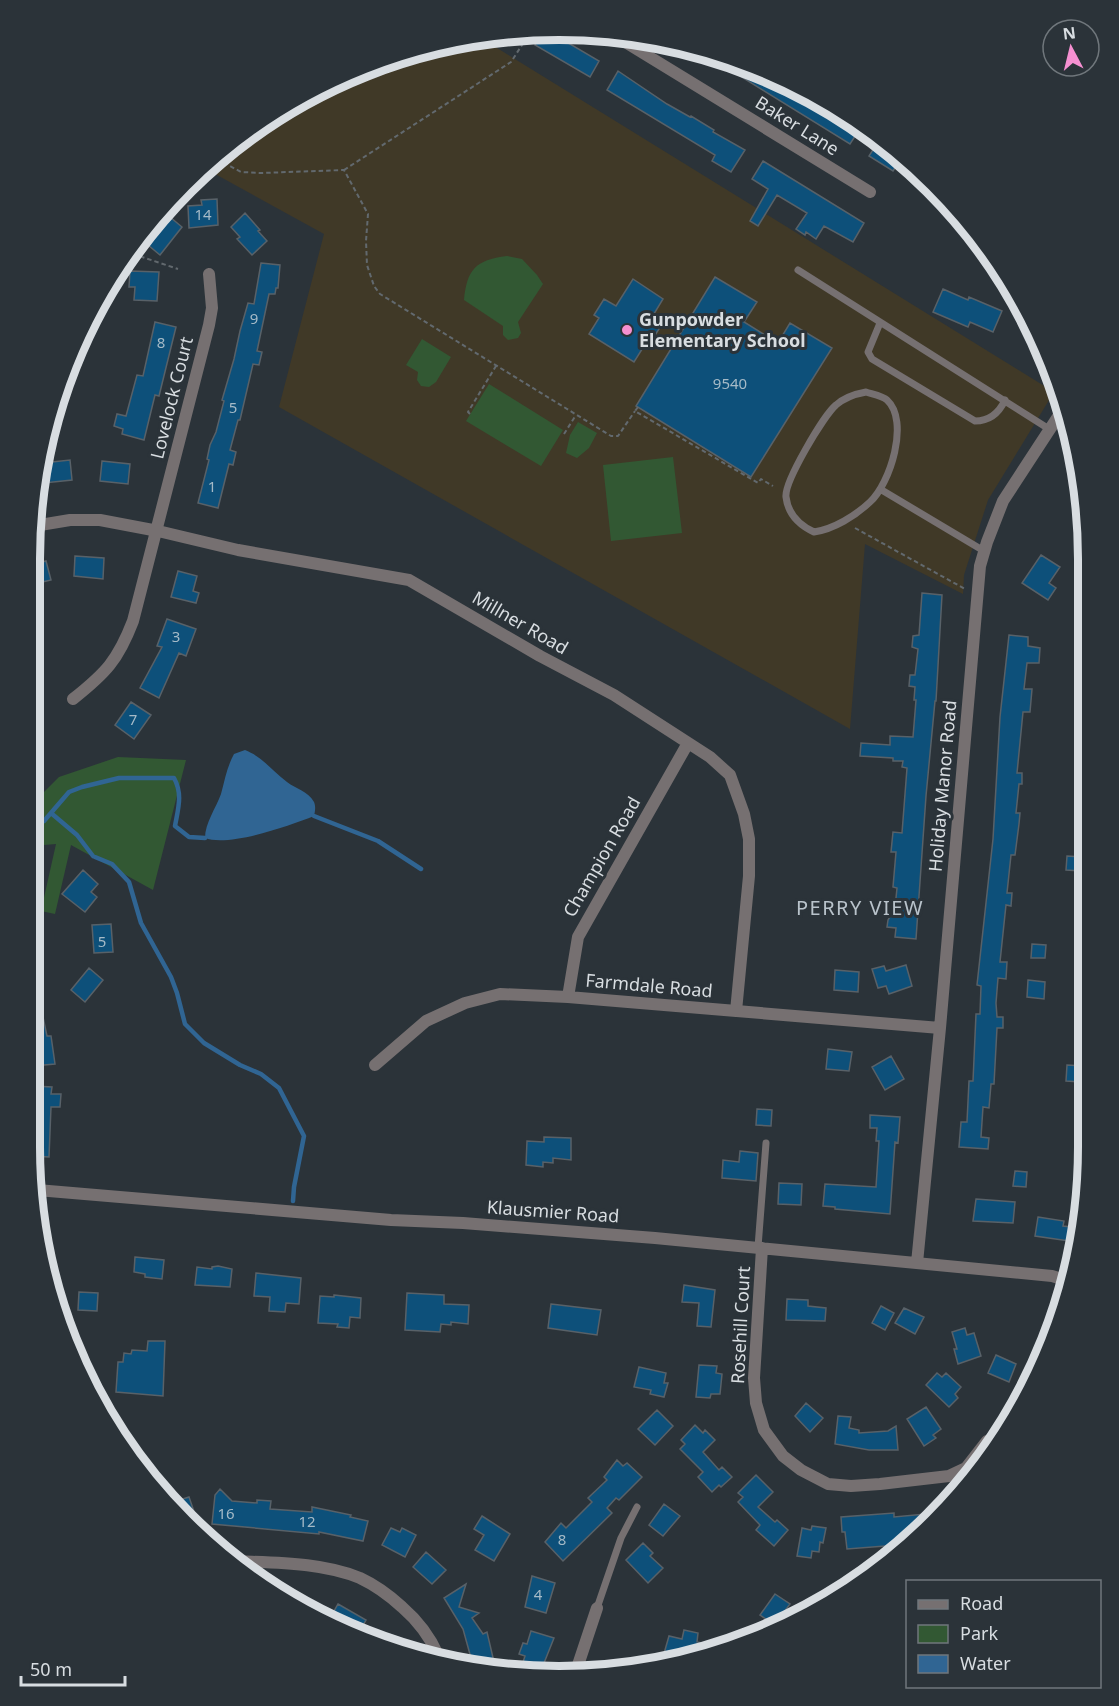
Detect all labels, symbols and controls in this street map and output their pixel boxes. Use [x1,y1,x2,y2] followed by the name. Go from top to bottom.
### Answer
[1041,18,1101,78] north arrow
[1061,21,1077,45] text: N
[751,90,844,160] street label: Baker Lane
[194,204,212,224] house number: 14
[639,307,806,352] place label: Gunpowder Elementary School
[250,308,258,328] house number: 9
[620,323,634,337] marker: Gunpowder Elementary School
[157,332,165,352] house number: 8
[144,334,198,461] street label: Lovelock Court
[713,373,747,393] house number: 9540
[229,397,237,417] house number: 5
[208,476,216,496] house number: 1
[468,585,573,659] street label: Millner Road
[172,626,180,646] house number: 3
[923,699,961,873] street label: Holiday Manor Road
[129,709,137,729] house number: 7
[557,792,645,921] street label: Champion Road
[796,894,924,921] district label: PERRY VIEW
[98,931,106,951] house number: 5
[584,967,714,1003] street label: Farmdale Road
[486,1194,620,1228] street label: Klausmier Road
[725,1265,755,1384] street label: Rosehill Court
[217,1503,235,1523] house number: 16
[298,1511,316,1531] house number: 12
[558,1529,566,1549] house number: 8
[906,1580,1101,1688] legend
[534,1584,543,1604] house number: 4
[960,1591,1003,1615] text: Road
[960,1621,998,1645] text: Park
[21,1649,124,1687] scale bar
[960,1651,1011,1675] text: Water
[30,1657,72,1681] text: 50 m

